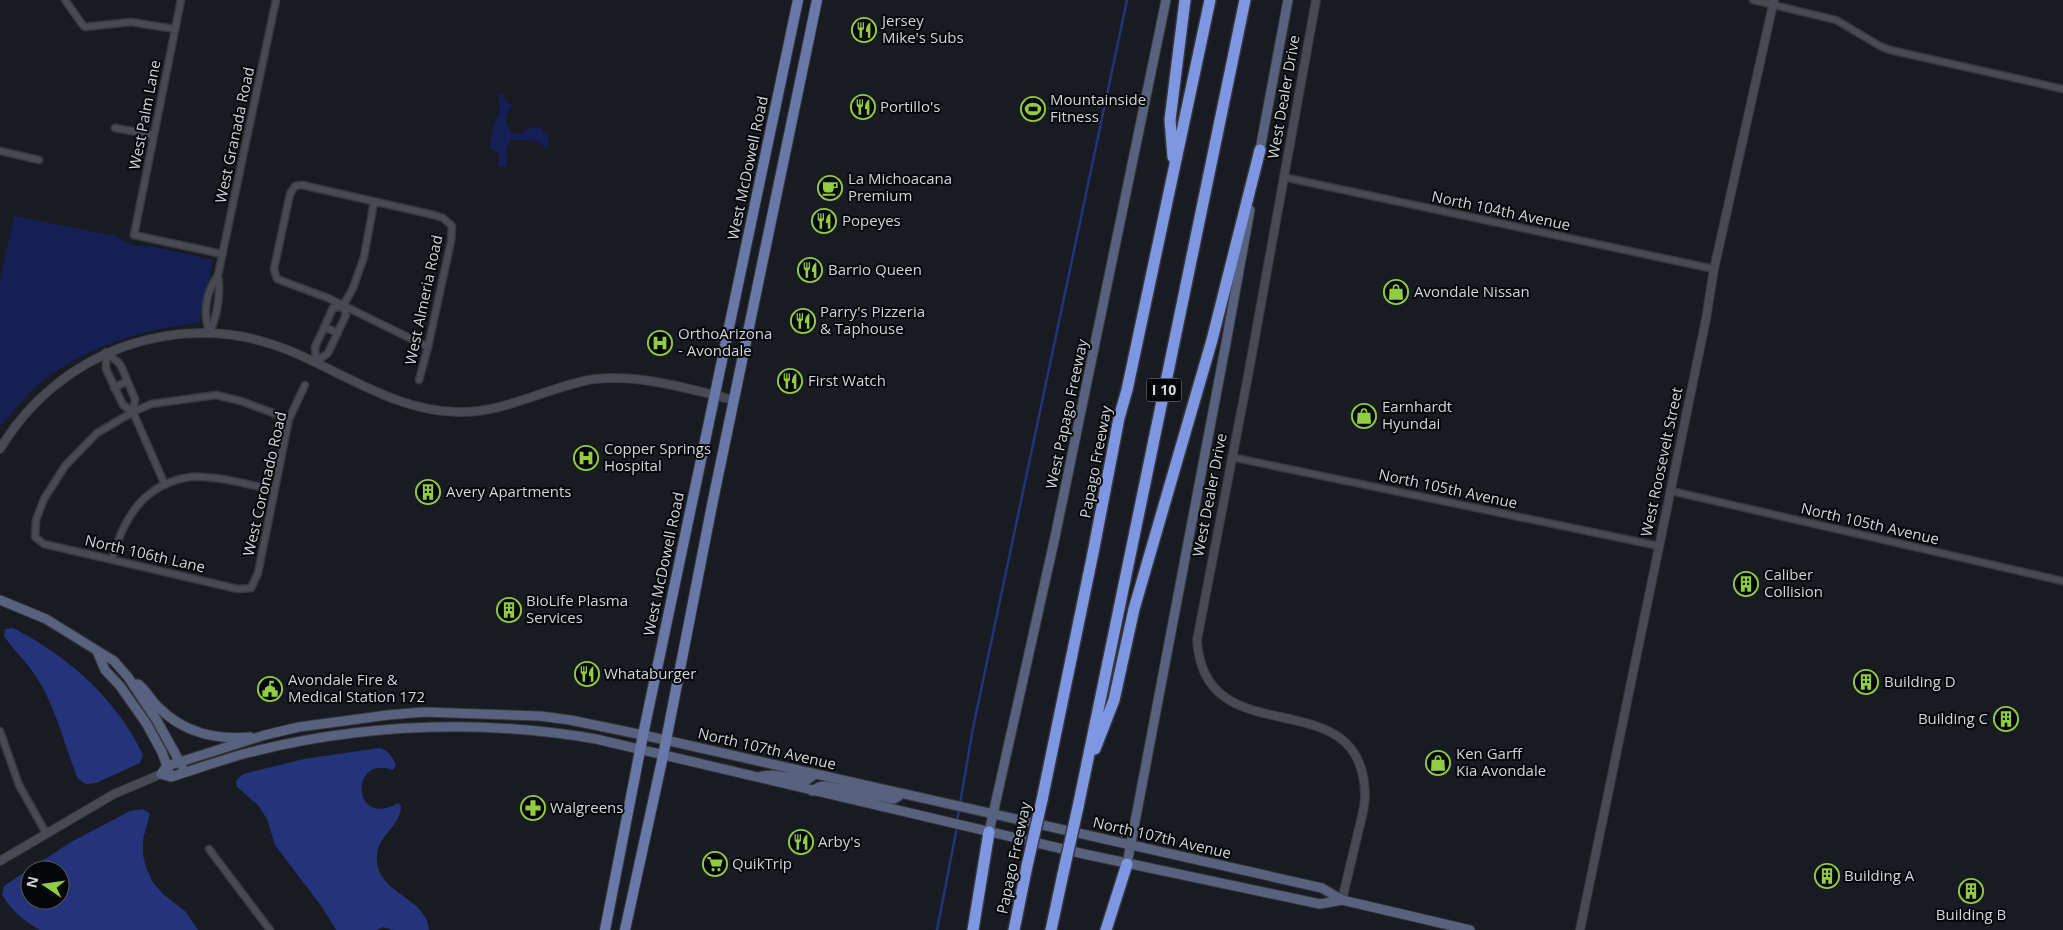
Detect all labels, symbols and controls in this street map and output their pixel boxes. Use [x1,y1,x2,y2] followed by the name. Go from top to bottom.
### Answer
[880,10,964,47] place label: Jersey Mike's Subs
[851,17,877,43] restaurant icon: Jersey Mike's Subs
[1262,33,1304,160] street label: West Dealer Drive
[124,58,164,171] street label: West Palm Lane
[210,65,258,205] street label: West Granada Road
[1050,89,1146,126] place label: Mountainside Fitness
[722,94,772,242] street label: West McDowell Road
[850,94,876,120] restaurant icon: Portillo's
[880,96,940,116] place label: Portillo's
[1020,96,1046,122] sports icon: Mountainside Fitness
[848,168,952,205] place label: La Michoacana Premium
[817,175,843,201] cafe icon: La Michoacana Premium
[1430,186,1572,234] street label: North 104th Avenue
[811,208,837,234] restaurant icon: Popeyes
[842,210,901,230] place label: Popeyes
[399,233,447,367] street label: West Almeria Road
[797,257,823,283] restaurant icon: Barrio Queen
[828,259,922,279] place label: Barrio Queen
[1383,279,1409,305] shop icon: Avondale Nissan
[1414,281,1530,301] place label: Avondale Nissan
[820,301,925,338] place label: Parry's Pizzeria & Taphouse
[790,308,816,334] restaurant icon: Parry's Pizzeria & Taphouse
[678,323,772,360] place label: OrthoArizona - Avondale
[647,330,673,356] hospital icon: OrthoArizona - Avondale
[1040,337,1092,491] street label: West Papago Freeway
[777,368,803,394] restaurant icon: First Watch
[808,370,886,390] place label: First Watch
[1146,378,1182,402] road number: I 10
[1635,385,1687,538] street label: West Roosevelt Street
[1382,396,1452,433] place label: Earnhardt Hyundai
[1074,403,1116,520] street label: Papago Freeway
[1351,403,1377,429] shop icon: Earnhardt Hyundai
[238,410,290,558] street label: West Coronado Road
[1187,431,1231,558] street label: West Dealer Drive
[604,438,711,475] place label: Copper Springs Hospital
[573,445,599,471] hospital icon: Copper Springs Hospital
[1377,464,1519,512] street label: North 105th Avenue
[415,479,441,505] building icon: Avery Apartments
[446,481,571,501] place label: Avery Apartments
[638,490,688,638] street label: West McDowell Road
[1799,497,1941,549] street label: North 105th Avenue
[83,529,207,577] street label: North 106th Lane
[1764,564,1823,601] place label: Caliber Collision
[1733,571,1759,597] building icon: Caliber Collision
[526,590,628,627] place label: BioLife Plasma Services
[496,597,522,623] building icon: BioLife Plasma Services
[574,661,600,687] restaurant icon: Whataburger
[604,663,696,683] place label: Whataburger
[288,669,425,706] place label: Avondale Fire & Medical Station 172
[1853,669,1879,695] building icon: Building D
[1884,671,1956,691] place label: Building D
[257,676,283,702] public building icon: Avondale Fire & Medical Station 172
[1993,706,2019,732] building icon: Building C
[1918,708,1988,728] place label: Building C
[696,722,838,774] street label: North 107th Avenue
[1456,743,1546,780] place label: Ken Garff Kia Avondale
[1425,750,1451,776] shop icon: Ken Garff Kia Avondale
[520,795,546,821] pharmacy icon: Walgreens
[550,797,623,817] place label: Walgreens
[991,799,1035,916] street label: Papago Freeway
[1091,811,1233,863] street label: North 107th Avenue
[788,829,814,855] restaurant icon: Arby's
[818,831,861,851] place label: Arby's
[702,851,728,877] supermarket icon: QuikTrip
[732,853,792,873] place label: QuikTrip
[20,860,70,910] north arrow
[1814,863,1840,889] building icon: Building A
[1844,865,1915,885] place label: Building A
[21,874,42,890] text: N
[1958,878,1984,904] building icon: Building B
[1936,904,2006,924] place label: Building B

